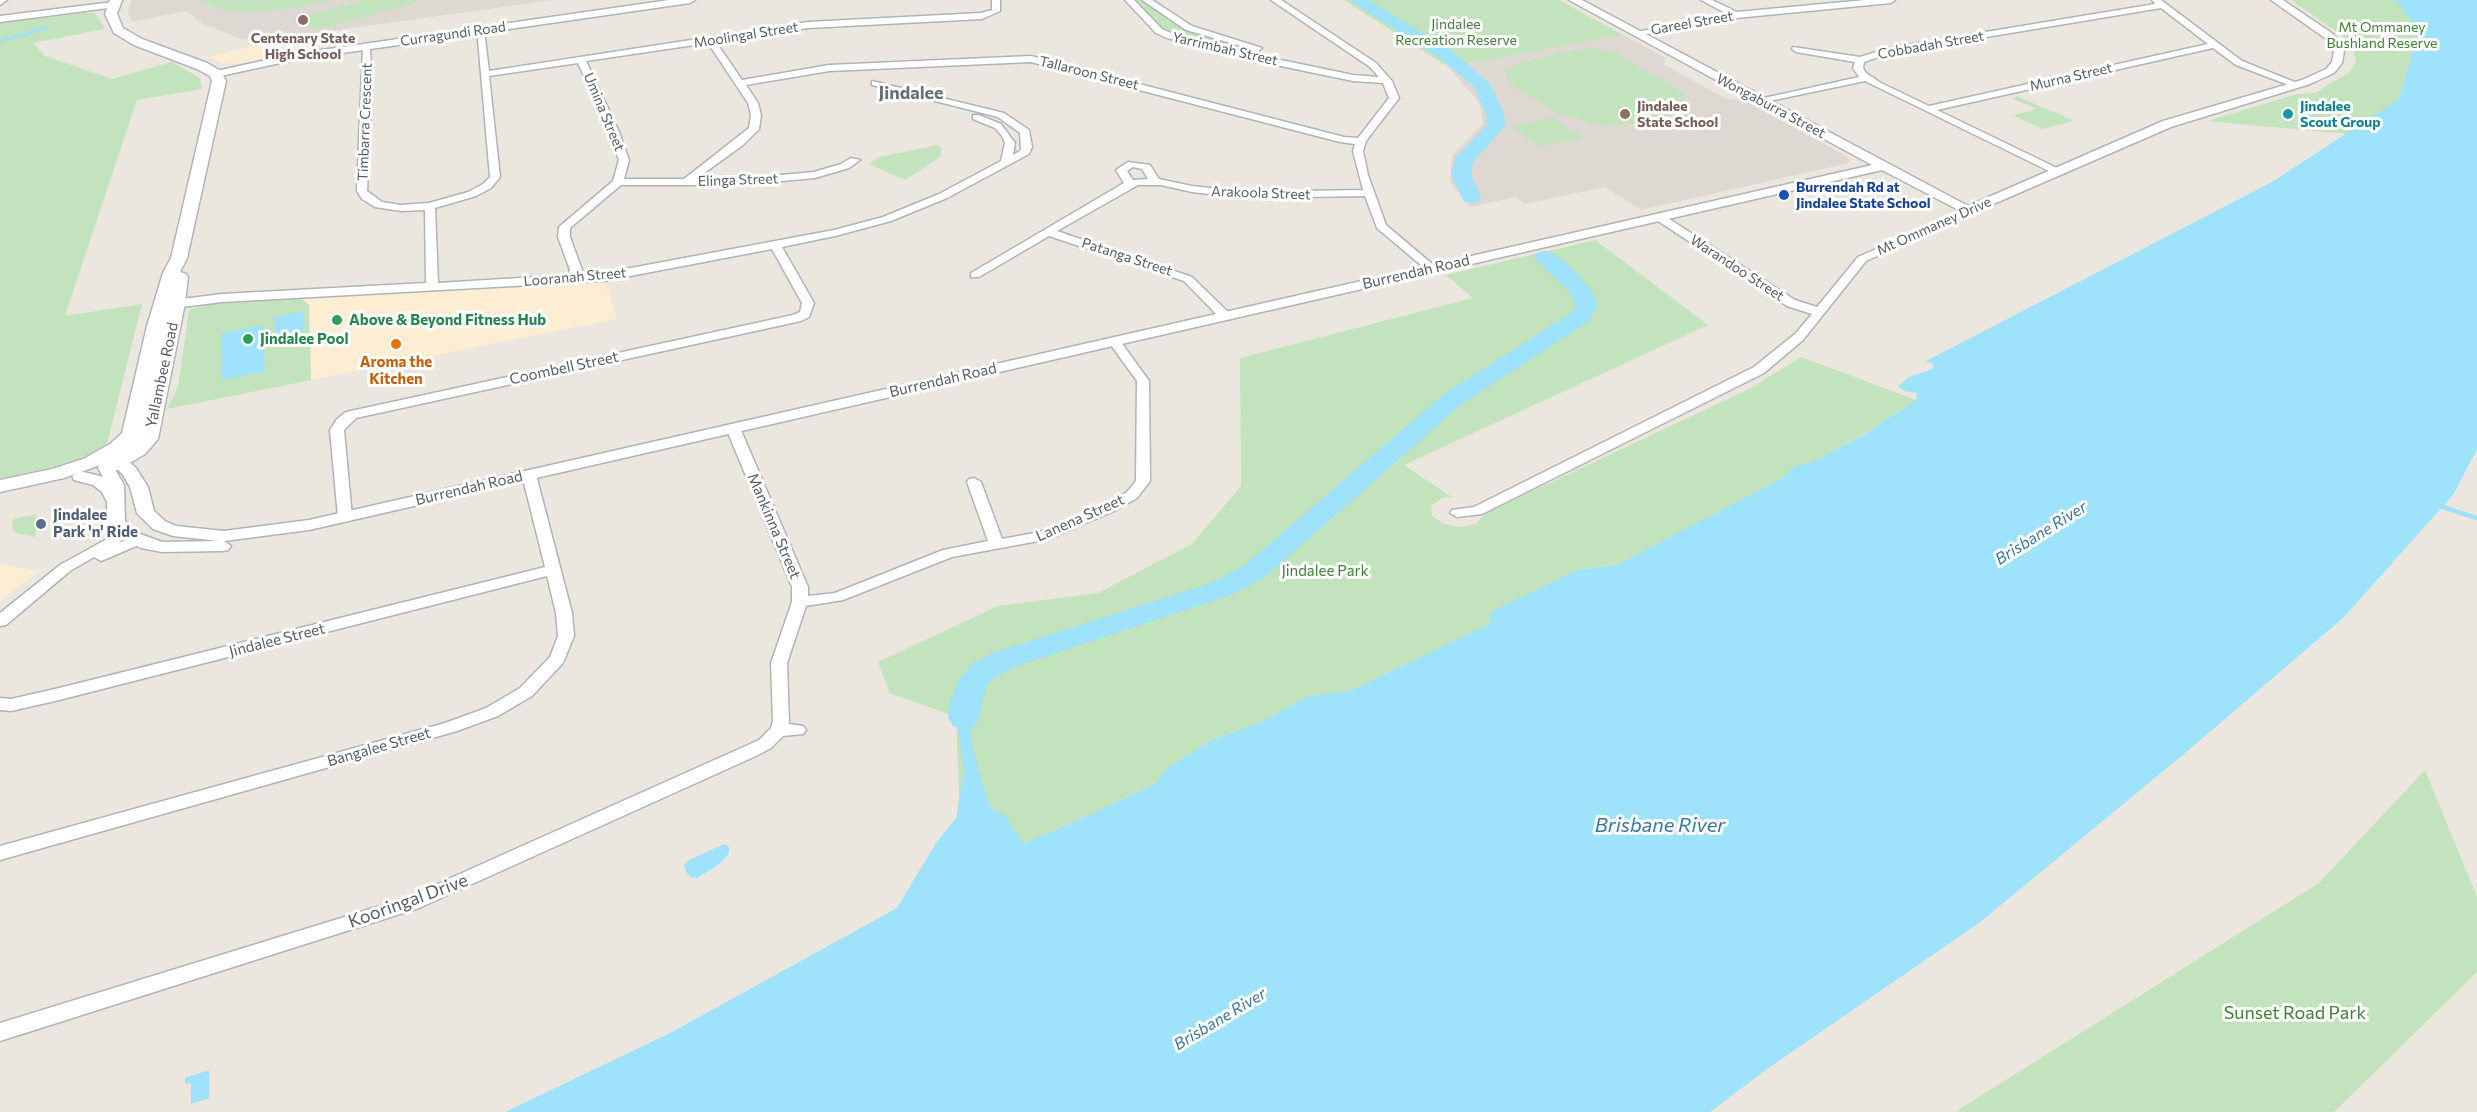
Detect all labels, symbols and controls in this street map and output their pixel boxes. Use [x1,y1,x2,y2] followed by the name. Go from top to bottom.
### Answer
[1649,7,1735,39] street label: Gareel Street
[296,13,310,27] marker: Centenary State High School
[1395,16,1517,48] park label: Jindalee Recreation Reserve
[399,18,507,50] street label: Curragundi Road
[692,18,800,52] street label: Moolingal Street
[2327,19,2437,51] park label: Mt Ommaney Bushland Reserve
[1877,27,1985,63] street label: Cobbadah Street
[1171,29,1279,69] street label: Yarrimbah Street
[251,30,355,62] place label: Centenary State High School
[1038,53,1140,93] street label: Tallaroon Street
[2028,59,2114,95] street label: Murna Street
[355,63,375,181] street label: Timbarra Crescent
[580,70,628,154] street label: Umina Street
[1714,70,1828,142] street label: Wongaburra Street
[878,82,944,104] district label: Jindalee
[1637,98,1718,130] place label: Jindalee State School
[2300,98,2381,130] place label: Jindalee Scout Group
[1618,107,1632,121] marker: Jindalee State School
[2281,107,2295,121] marker: Jindalee Scout Group
[697,170,779,190] street label: Elinga Street
[1796,179,1931,212] place label: Burrendah Rd at Jindalee State School
[1211,183,1311,203] street label: Arakoola Street
[1777,188,1791,202] marker: Burrendah Rd at Jindalee State School
[1874,193,1994,259] street label: Mt Ommaney Drive
[1687,231,1787,305] street label: Warandoo Street
[1080,234,1174,280] street label: Patanga Street
[1361,251,1471,293] street label: Burrendah Road
[523,264,627,290] street label: Looranah Street
[349,311,546,329] place label: Above & Beyond Fitness Hub
[330,313,344,327] marker: Above & Beyond Fitness Hub
[142,321,182,429] street label: Yallambee Road
[260,330,349,348] place label: Jindalee Pool
[241,332,255,346] marker: Jindalee Pool
[389,337,403,351] marker: Aroma the Kitchen
[508,348,620,388] street label: Coombell Street
[360,353,432,388] place label: Aroma the Kitchen
[888,359,998,401] street label: Burrendah Road
[414,467,524,509] street label: Burrendah Road
[744,471,804,581] street label: Mankinna Street
[1033,491,1127,545] street label: Lanena Street
[1992,497,2090,569] water label: Brisbane River
[53,506,138,541] place label: Jindalee Park 'n' Ride
[34,517,48,531] marker: Jindalee Park 'n' Ride
[1281,562,1369,580] park label: Jindalee Park
[227,619,327,661] street label: Jindalee Street
[325,724,433,770] street label: Bangalee Street
[1595,813,1725,837] water label: Brisbane River
[345,869,471,933] street label: Kooringal Drive
[1170,984,1270,1054] water label: Brisbane River
[2224,1002,2366,1024] park label: Sunset Road Park

